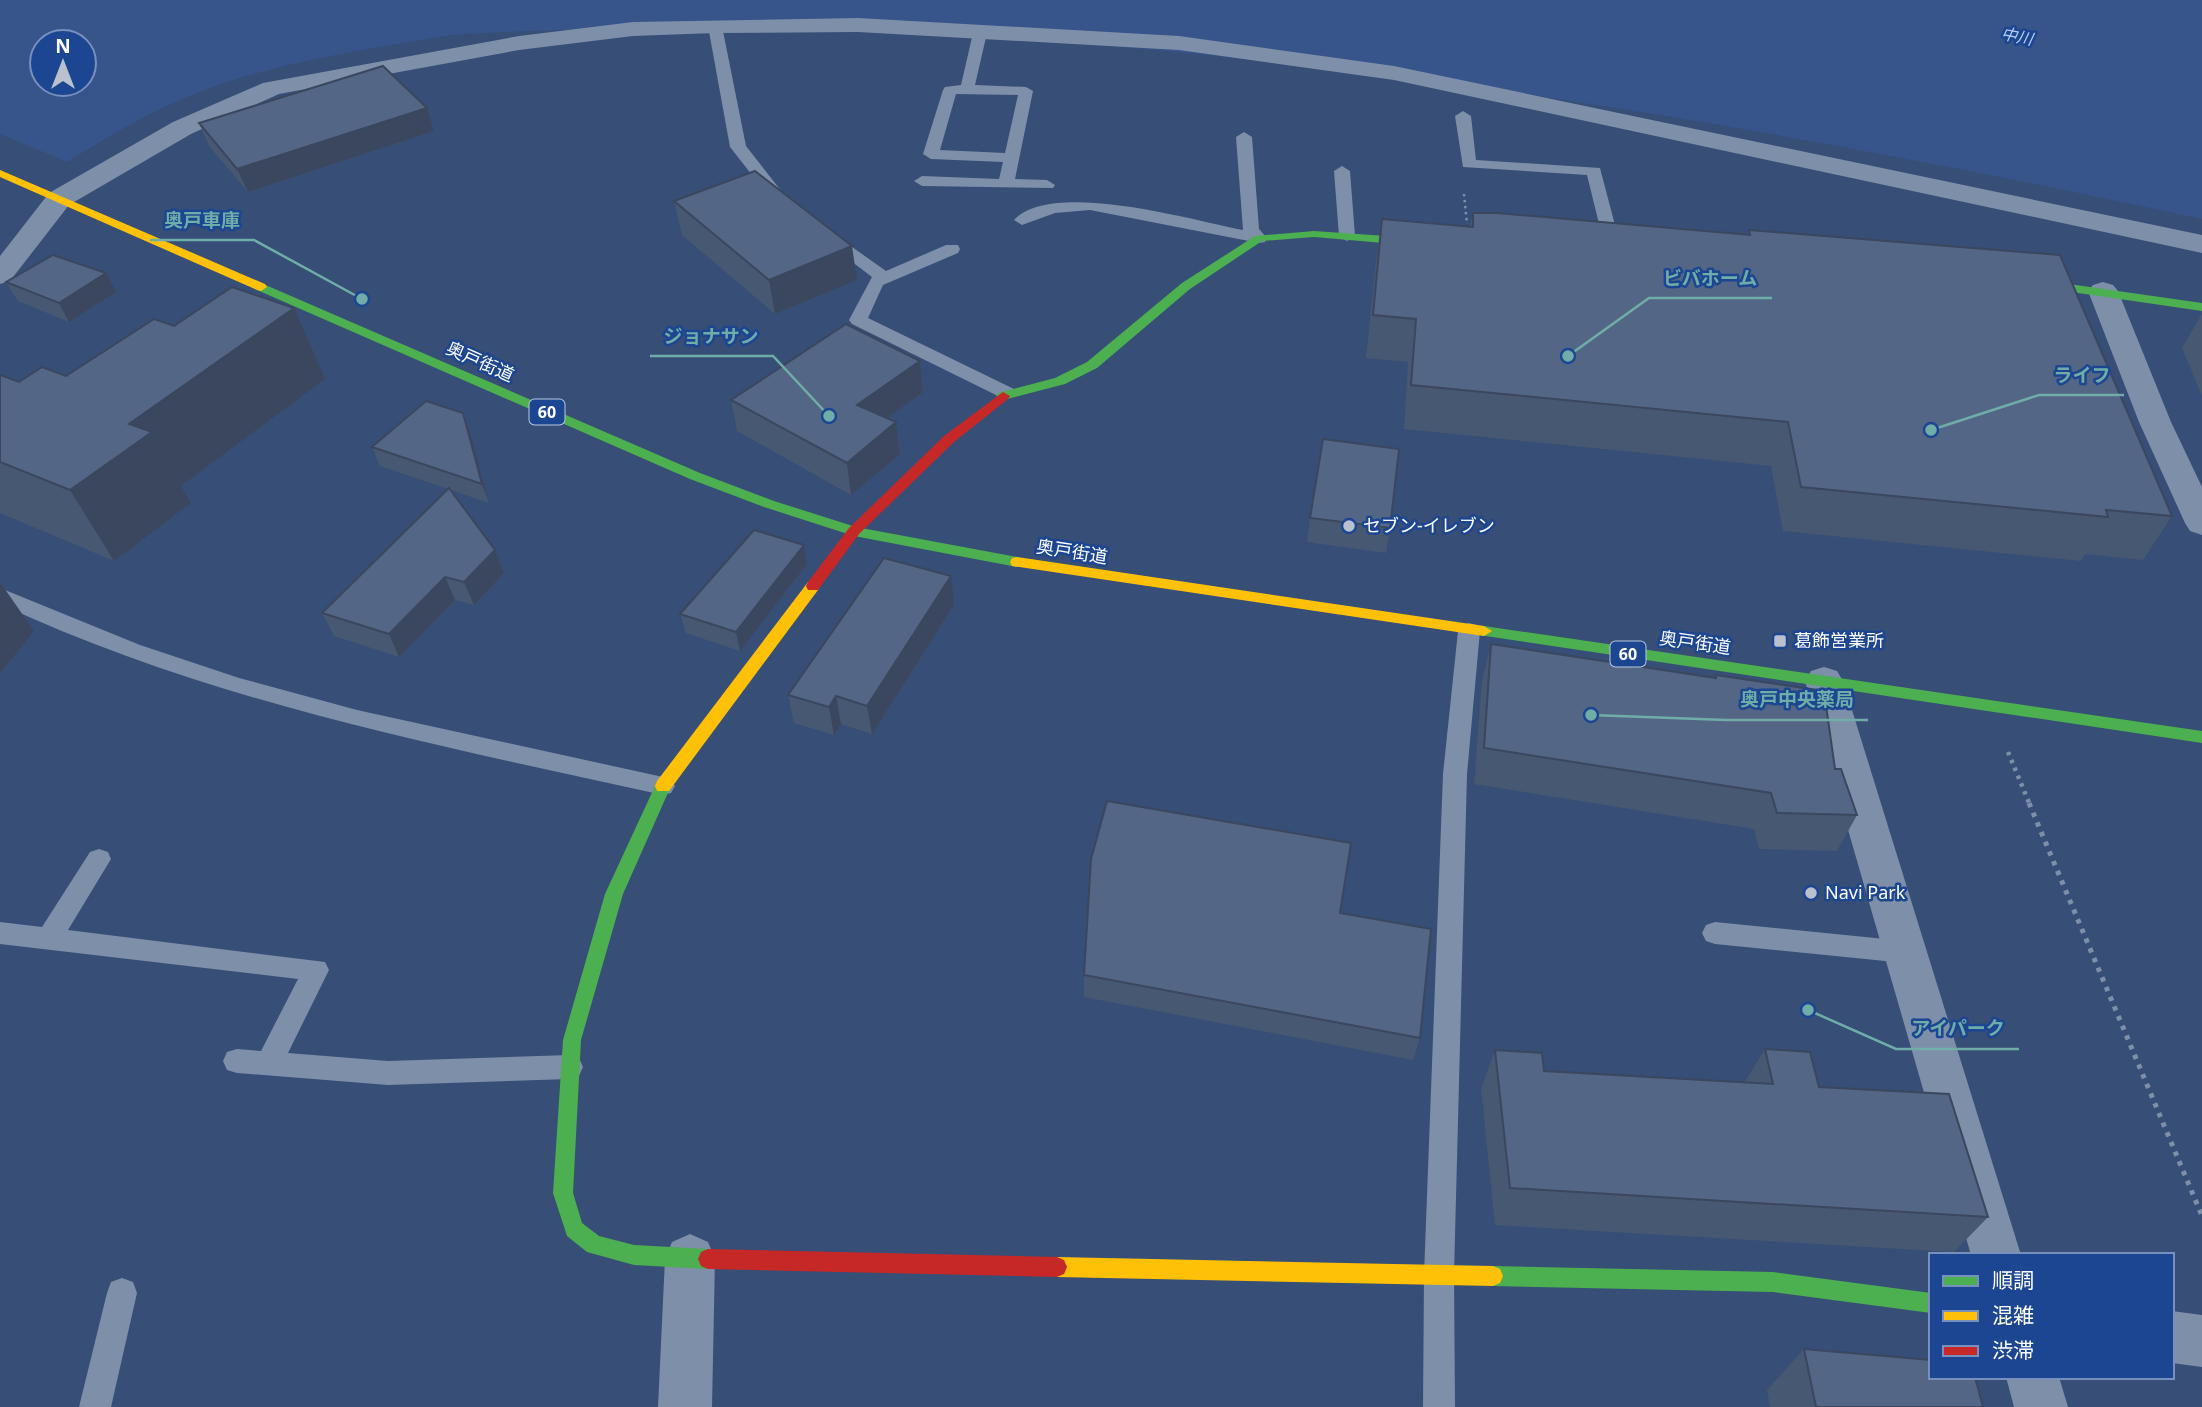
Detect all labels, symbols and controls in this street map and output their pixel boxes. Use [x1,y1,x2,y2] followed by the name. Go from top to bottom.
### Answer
[1999,22,2037,50] water label: 中川
[28,28,98,98] north arrow
[55,33,71,59] text: N
[150,200,254,240] callout: 奥戸車庫
[164,207,240,233] text: 奥戸車庫
[1649,258,1772,298] callout: ビバホーム
[1663,265,1757,291] text: ビバホーム
[650,316,773,356] callout: ジョナサン
[663,323,759,349] text: ジョナサン
[443,335,518,387] street label: 奥戸街道
[2039,355,2124,395] callout: ライフ
[2053,362,2111,388] text: ライフ
[530,400,564,424] road number: 60
[1363,513,1495,537] place label: セブン-イレブン
[1341,518,1357,534] marker: セブン-イレブン
[1035,534,1110,568] street label: 奥戸街道
[1658,625,1732,659] street label: 奥戸街道
[1794,628,1884,652] place label: 葛飾営業所
[1772,633,1788,649] marker: 葛飾営業所
[1610,642,1646,666] road number: 60
[1726,680,1868,720] callout: 奥戸中央薬局
[1740,686,1854,712] text: 奥戸中央薬局
[1825,880,1906,904] place label: Navi Park
[1803,885,1819,901] marker: Navi Park
[1896,1009,2019,1049] callout: アイパーク
[1911,1015,2005,1041] text: アイパーク
[1929,1253,2174,1379] legend
[1992,1266,2034,1294] text: 順調
[1992,1301,2034,1329] text: 混雑
[1992,1336,2034,1364] text: 渋滞

